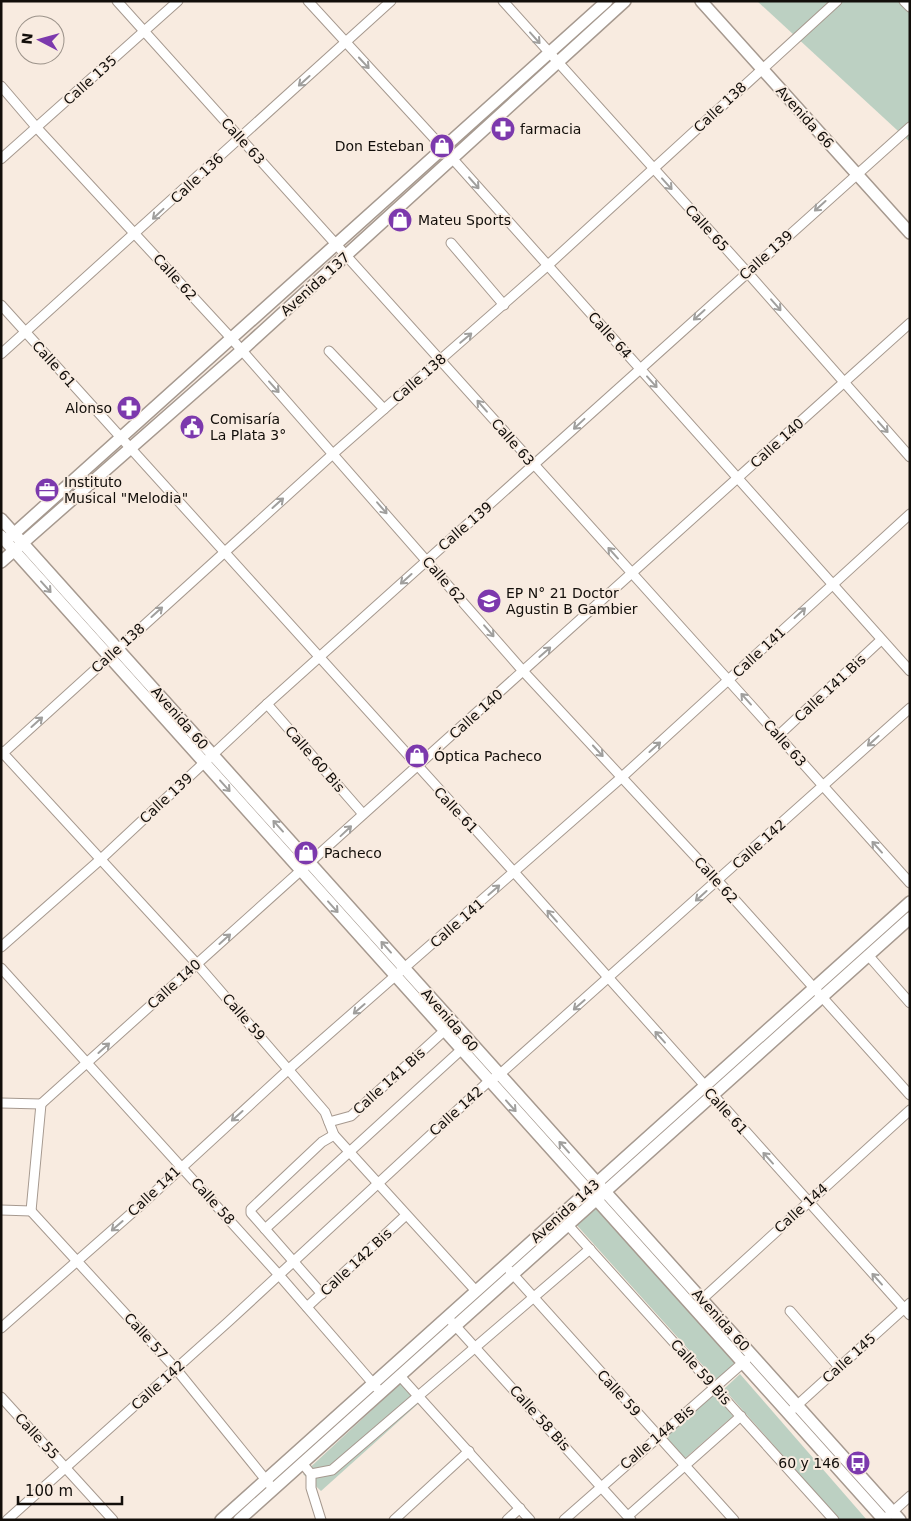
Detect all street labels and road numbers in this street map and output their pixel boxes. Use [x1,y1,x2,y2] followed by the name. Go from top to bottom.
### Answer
[60,52,120,108] street label: Calle 135
[690,79,750,135] street label: Calle 138
[773,83,837,151] street label: Avenida 66
[218,114,268,168] street label: Calle 63
[167,150,227,206] street label: Calle 136
[682,201,732,255] street label: Calle 65
[736,227,796,283] street label: Calle 139
[277,249,353,319] street label: Avenida 137
[150,250,200,304] street label: Calle 62
[585,308,635,362] street label: Calle 64
[29,337,79,391] street label: Calle 61
[389,350,449,406] street label: Calle 138
[488,415,538,469] street label: Calle 63
[747,415,807,471] street label: Calle 140
[435,498,495,554] street label: Calle 139
[419,553,469,607] street label: Calle 62
[88,620,148,676] street label: Calle 138
[729,624,789,680] street label: Calle 141
[791,651,869,725] street label: Calle 141 Bis
[148,683,212,753] street label: Avenida 60
[446,686,506,742] street label: Calle 140
[760,716,810,770] street label: Calle 63
[282,723,348,795] street label: Calle 60 Bis
[136,770,196,826] street label: Calle 139
[431,784,481,836] street label: Calle 61
[729,816,789,872] street label: Calle 142
[691,853,741,907] street label: Calle 62
[427,895,487,951] street label: Calle 141
[144,956,204,1012] street label: Calle 140
[418,985,482,1055] street label: Avenida 60
[219,990,269,1044] street label: Calle 59
[350,1045,428,1117] street label: Calle 141 Bis
[426,1083,486,1139] street label: Calle 142
[701,1084,751,1138] street label: Calle 61
[124,1163,184,1219] street label: Calle 141
[188,1174,238,1228] street label: Calle 58
[527,1176,603,1246] street label: Avenida 143
[771,1180,831,1236] street label: Calle 144
[317,1225,395,1299] street label: Calle 142 Bis
[689,1286,753,1354] street label: Avenida 60
[121,1309,171,1363] street label: Calle 57
[819,1330,879,1386] street label: Calle 145
[668,1336,734,1408] street label: Calle 59 Bis
[128,1357,188,1413] street label: Calle 142
[594,1366,644,1420] street label: Calle 59
[507,1382,573,1454] street label: Calle 58 Bis
[617,1402,697,1472] street label: Calle 144 Bis
[12,1410,62,1462] street label: Calle 55

